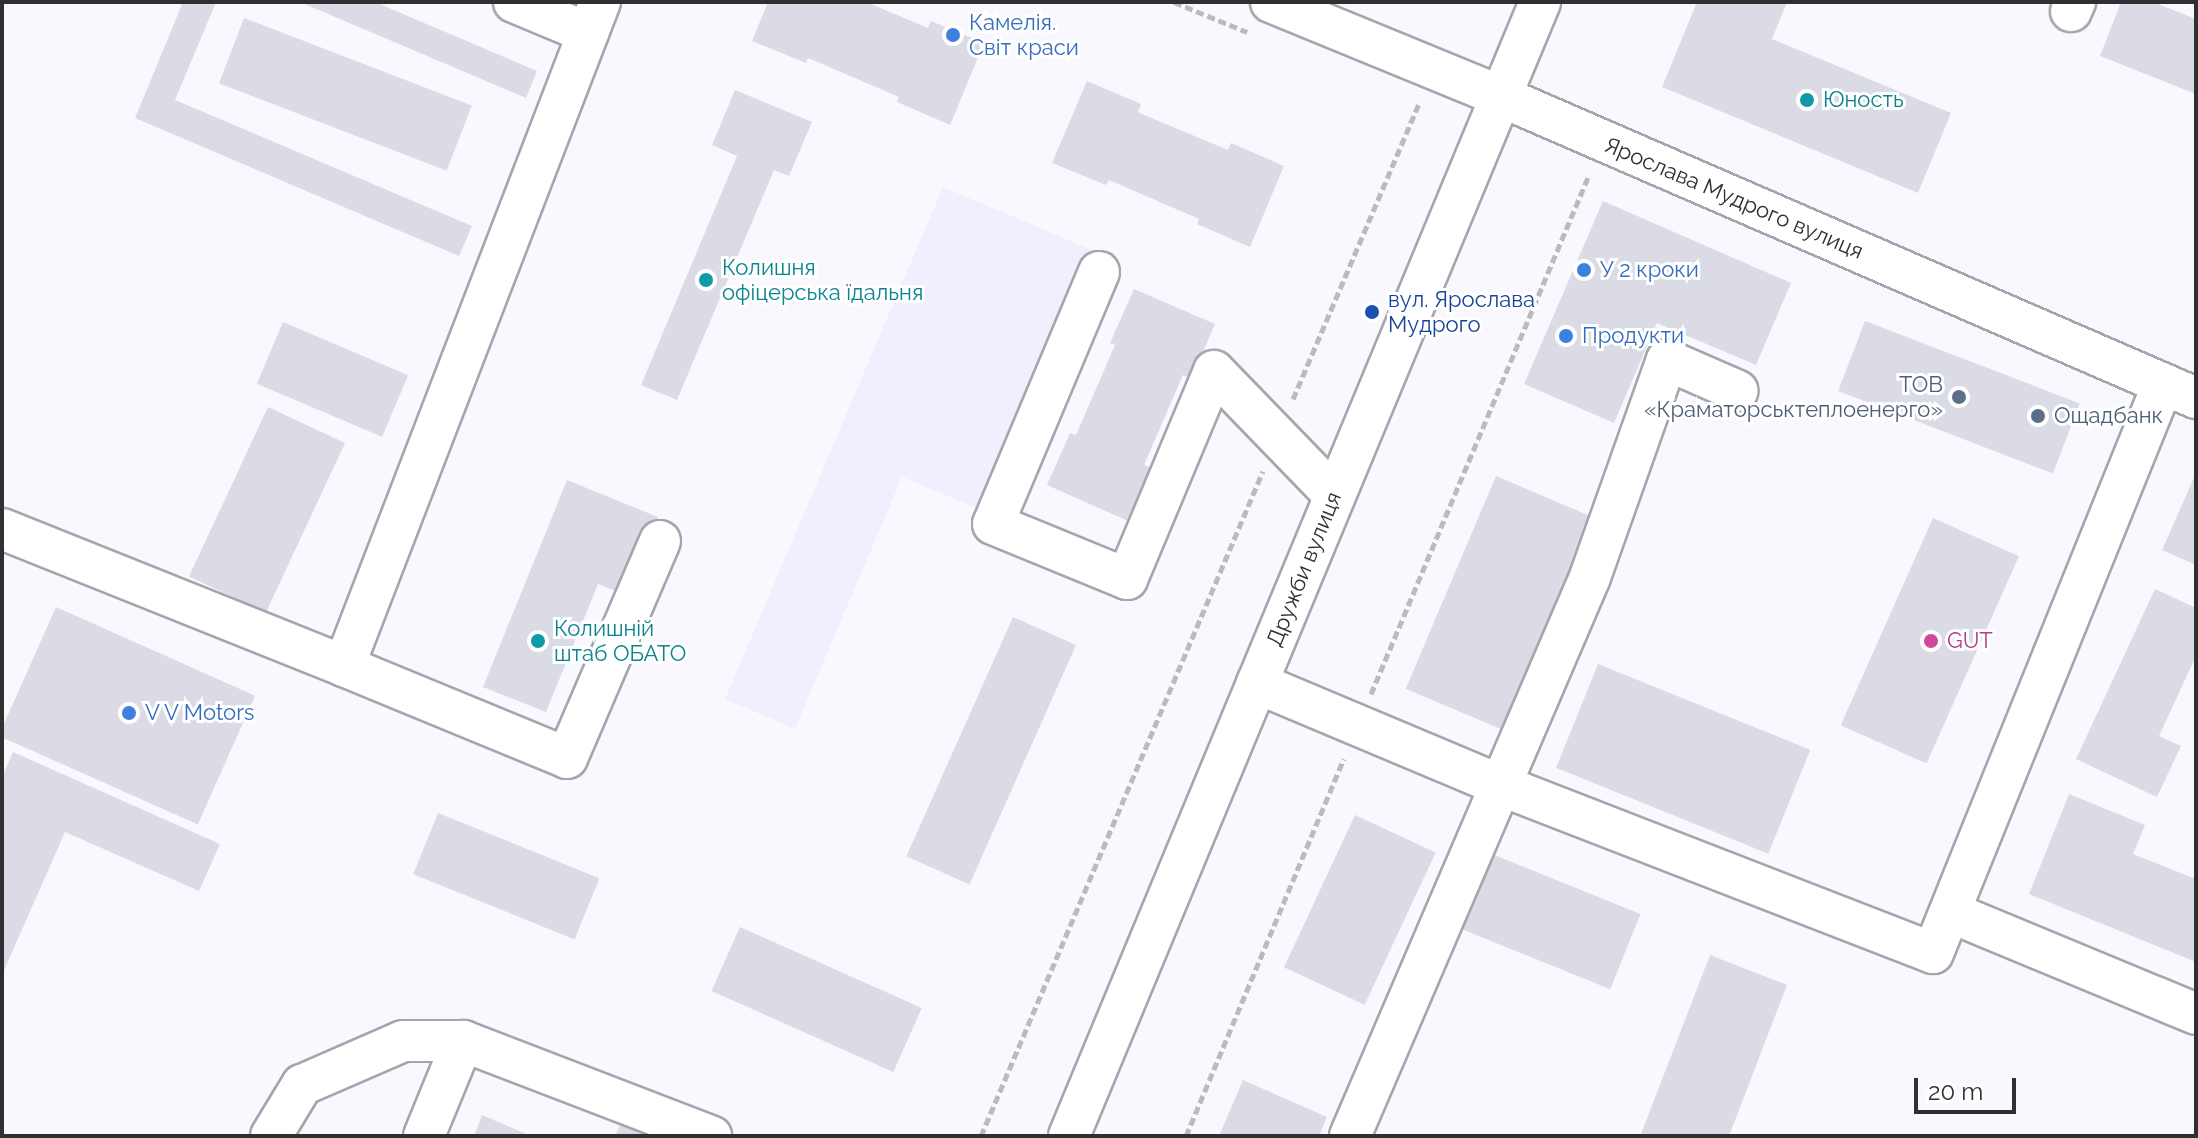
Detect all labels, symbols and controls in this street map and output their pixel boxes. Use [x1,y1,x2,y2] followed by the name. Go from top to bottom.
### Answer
[969,9,1079,60] place label: Камелія. Світ краси
[944,26,962,44] marker: Камелія. Світ краси
[1823,87,1904,113] place label: Юность
[1798,91,1816,109] marker: Юность
[1601,131,1867,265] street label: Ярослава Мудрого вулиця
[722,254,923,306] place label: Колишня офіцерська їдальня
[1600,257,1699,283] place label: У 2 кроки
[1575,261,1593,279] marker: У 2 кроки
[697,271,715,289] marker: Колишня офіцерська їдальня
[1388,286,1535,338] place label: вул. Ярослава Мудрого
[1363,303,1381,321] marker: вул. Ярослава Мудрого
[1582,323,1684,349] place label: Продукти
[1557,327,1575,345] marker: Продукти
[1644,371,1943,422] place label: ТОВ «Краматорськтеплоенерго»
[1950,388,1968,406] marker: ТОВ «Краматорськтеплоенерго»
[2054,403,2163,429] place label: Ощадбанк
[2029,407,2047,425] marker: Ощадбанк
[1261,488,1347,650] street label: Дружби вулиця
[554,615,686,666] place label: Колишній штаб ОБАТО
[1947,628,1993,654] place label: GUT
[529,632,547,650] marker: Колишній штаб ОБАТО
[1922,632,1940,650] marker: GUT
[145,700,257,726] place label: V V Motors
[120,704,138,722] marker: V V Motors
[1918,1062,2020,1112] scale bar
[1928,1077,1983,1106] text: 20 m

